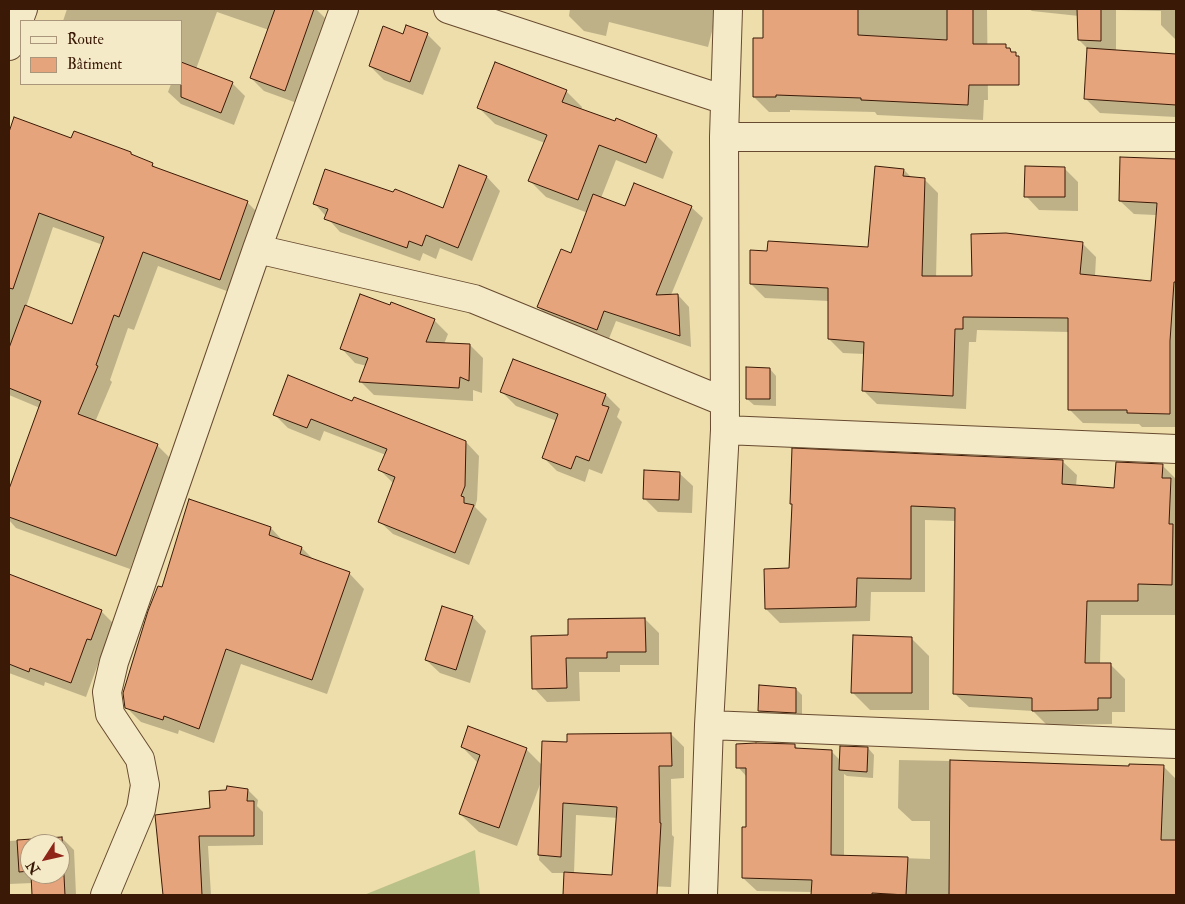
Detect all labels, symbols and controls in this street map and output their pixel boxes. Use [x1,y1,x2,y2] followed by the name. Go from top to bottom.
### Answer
[20,20,182,85] legend
[67,30,104,49] text: Route
[67,55,122,74] text: Bâtiment
[20,834,70,884] north arrow
[23,857,44,877] text: N

